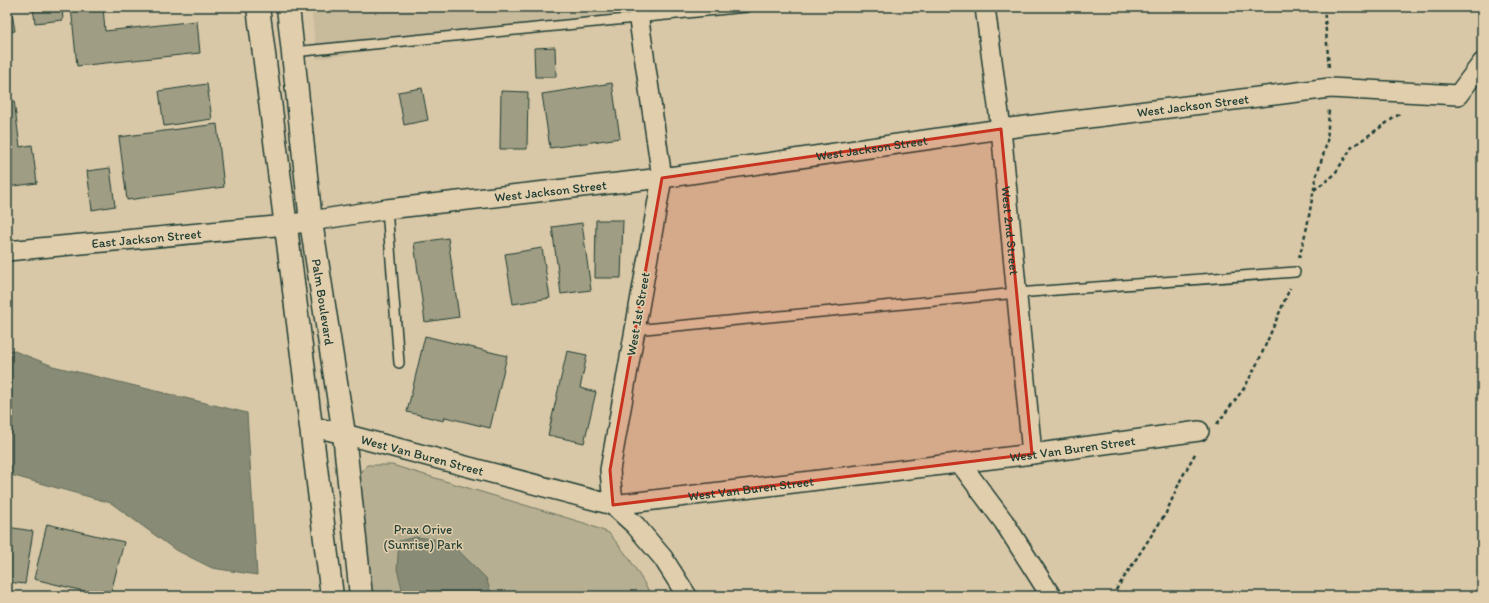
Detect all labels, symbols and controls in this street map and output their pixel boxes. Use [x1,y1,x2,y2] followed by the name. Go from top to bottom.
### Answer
[1136,91,1250,120] street label: West Jackson Street
[815,132,929,163] street label: West Jackson Street
[494,177,608,204] street label: West Jackson Street
[999,185,1022,276] street label: West 2nd Street
[91,225,202,251] street label: East Jackson Street
[309,258,338,346] street label: Palm Boulevard
[623,271,653,357] street label: West 1st Street
[359,431,486,478] street label: West Van Buren Street
[1009,432,1136,464] street label: West Van Buren Street
[687,473,815,503] street label: West Van Buren Street
[383,522,463,552] park label: Prax Orive (Sunrise) Park

